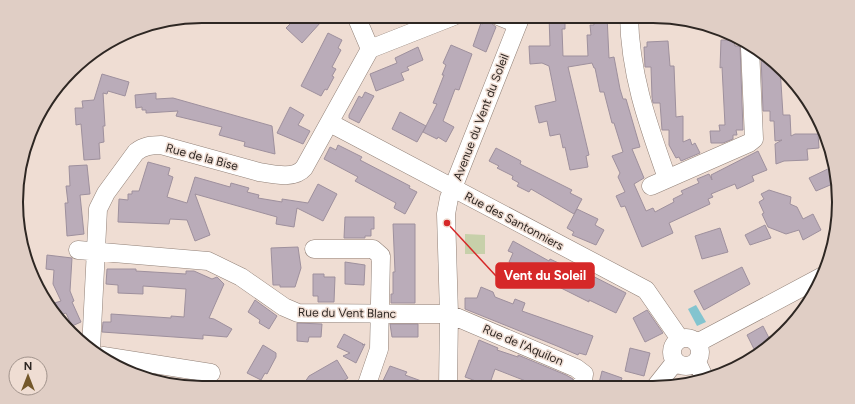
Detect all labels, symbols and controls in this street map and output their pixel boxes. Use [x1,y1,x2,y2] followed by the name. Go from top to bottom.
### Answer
[450,52,512,182] street label: Avenue du Vent du Soleil
[164,141,240,173] street label: Rue de la Bise
[462,189,566,253] street label: Rue des Santonniers
[496,263,594,288] callout: Vent du Soleil
[504,268,586,283] text: Vent du Soleil
[298,305,397,321] street label: Rue du Vent Blanc
[481,322,566,368] street label: Rue de l'Aquilon
[8,356,48,396] north arrow
[24,360,32,373] text: N

